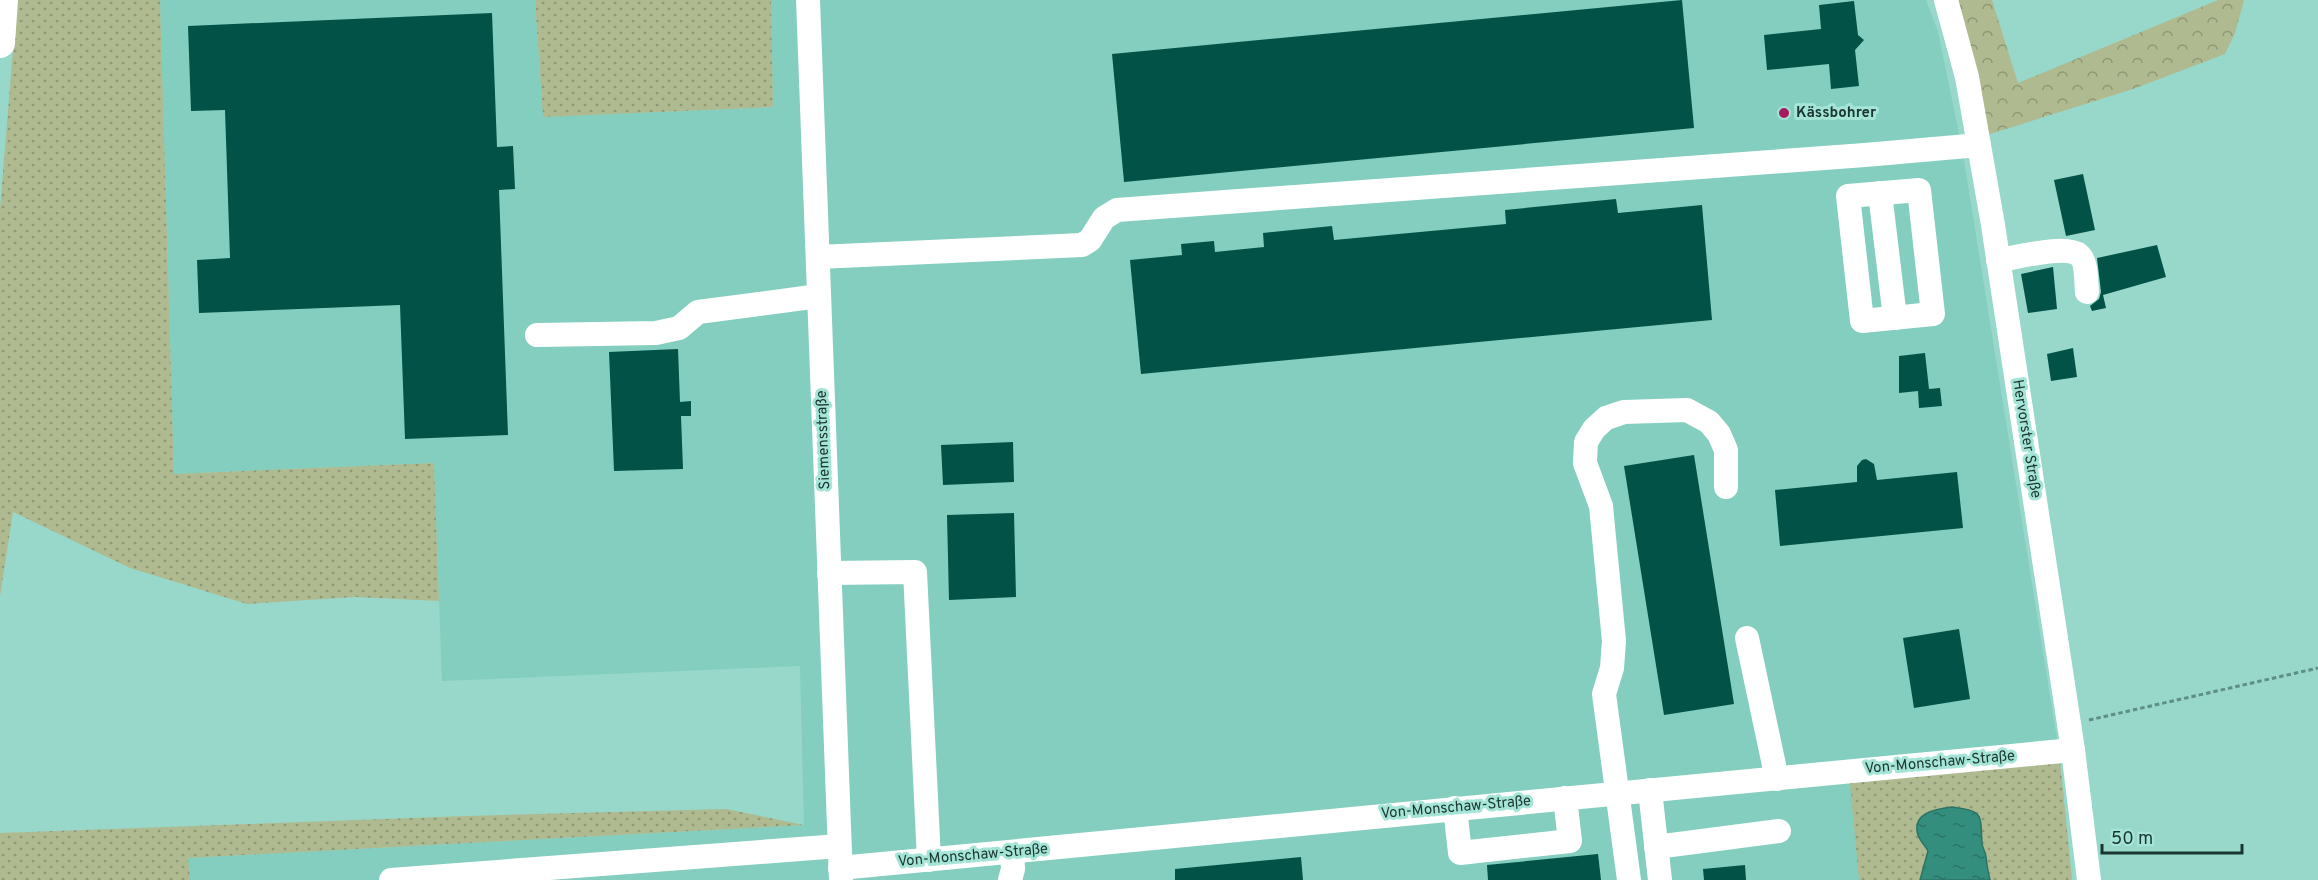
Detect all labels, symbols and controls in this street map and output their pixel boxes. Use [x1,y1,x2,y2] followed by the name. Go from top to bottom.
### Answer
[1796,104,1877,123] place label: Kässbohrer
[1777,106,1791,120] marker: Kässbohrer
[2007,378,2045,500] street label: Hervorster Straße
[813,390,835,490] street label: Siemensstraße
[1864,747,2016,779] street label: Von-Monschaw-Straße
[1380,792,1532,824] street label: Von-Monschaw-Straße
[2102,817,2242,855] scale bar
[2111,828,2153,851] text: 50 m
[897,840,1049,872] street label: Von-Monschaw-Straße

